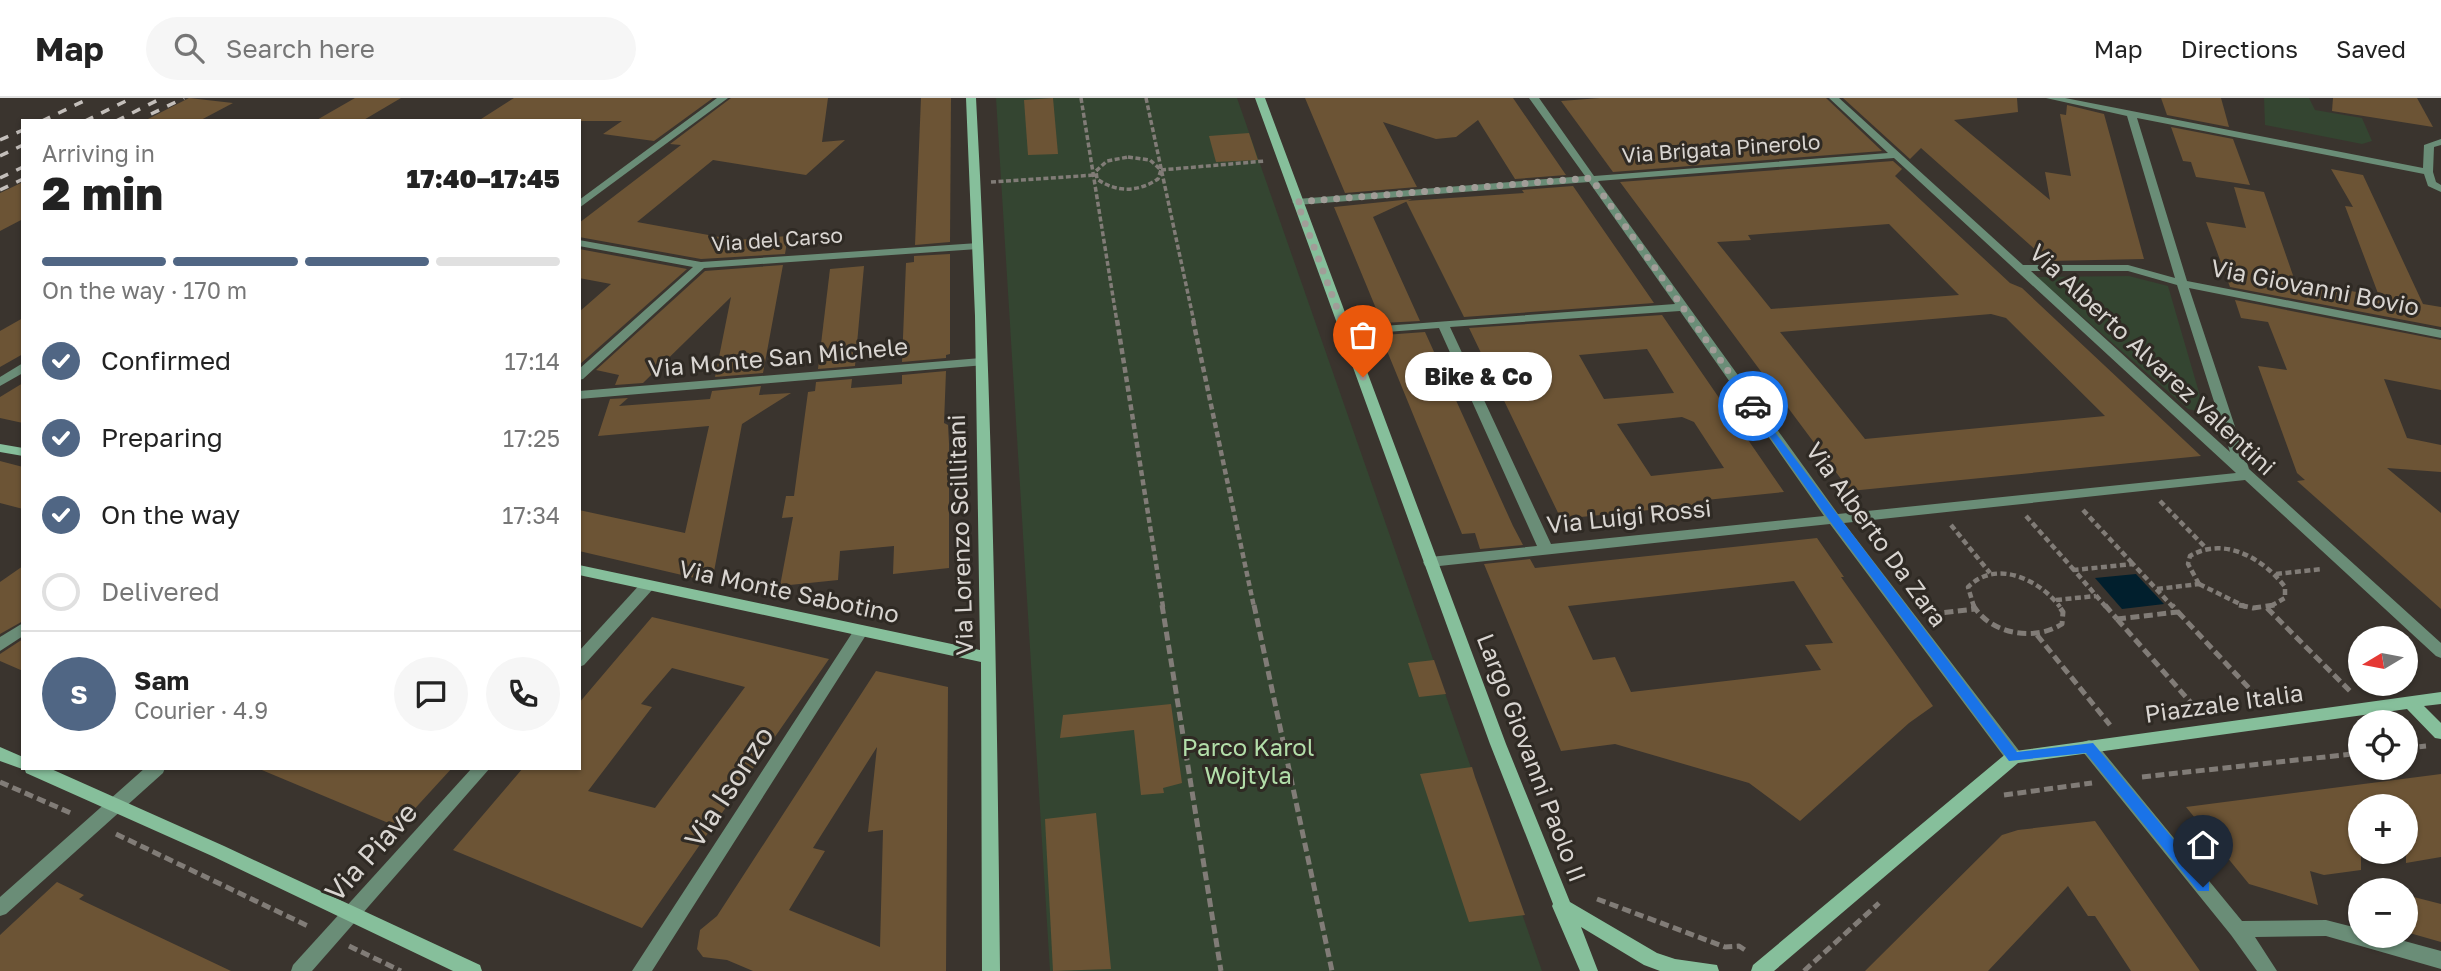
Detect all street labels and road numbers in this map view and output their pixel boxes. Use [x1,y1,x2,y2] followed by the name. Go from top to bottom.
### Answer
[1621,128,1821,168] street label: Via Brigata Pinerolo
[710,221,844,257] street label: Via del Carso
[2024,237,2282,481] street label: Via Alberto Alvarez Valentini
[2209,252,2422,321] street label: Via Giovanni Bovio
[647,331,909,382] street label: Via Monte San Michele
[941,414,978,656] street label: Via Lorenzo Scillitani
[1801,436,1954,632] street label: Via Alberto Da Zara
[1545,492,1713,539] street label: Via Luigi Rossi
[677,553,902,628] street label: Via Monte Sabotino
[1472,629,1593,886] street label: Largo Giovanni Paolo II
[2143,677,2305,728] street label: Piazzale Italia
[677,720,780,854] street label: Via Isonzo
[318,795,424,908] street label: Via Piave

